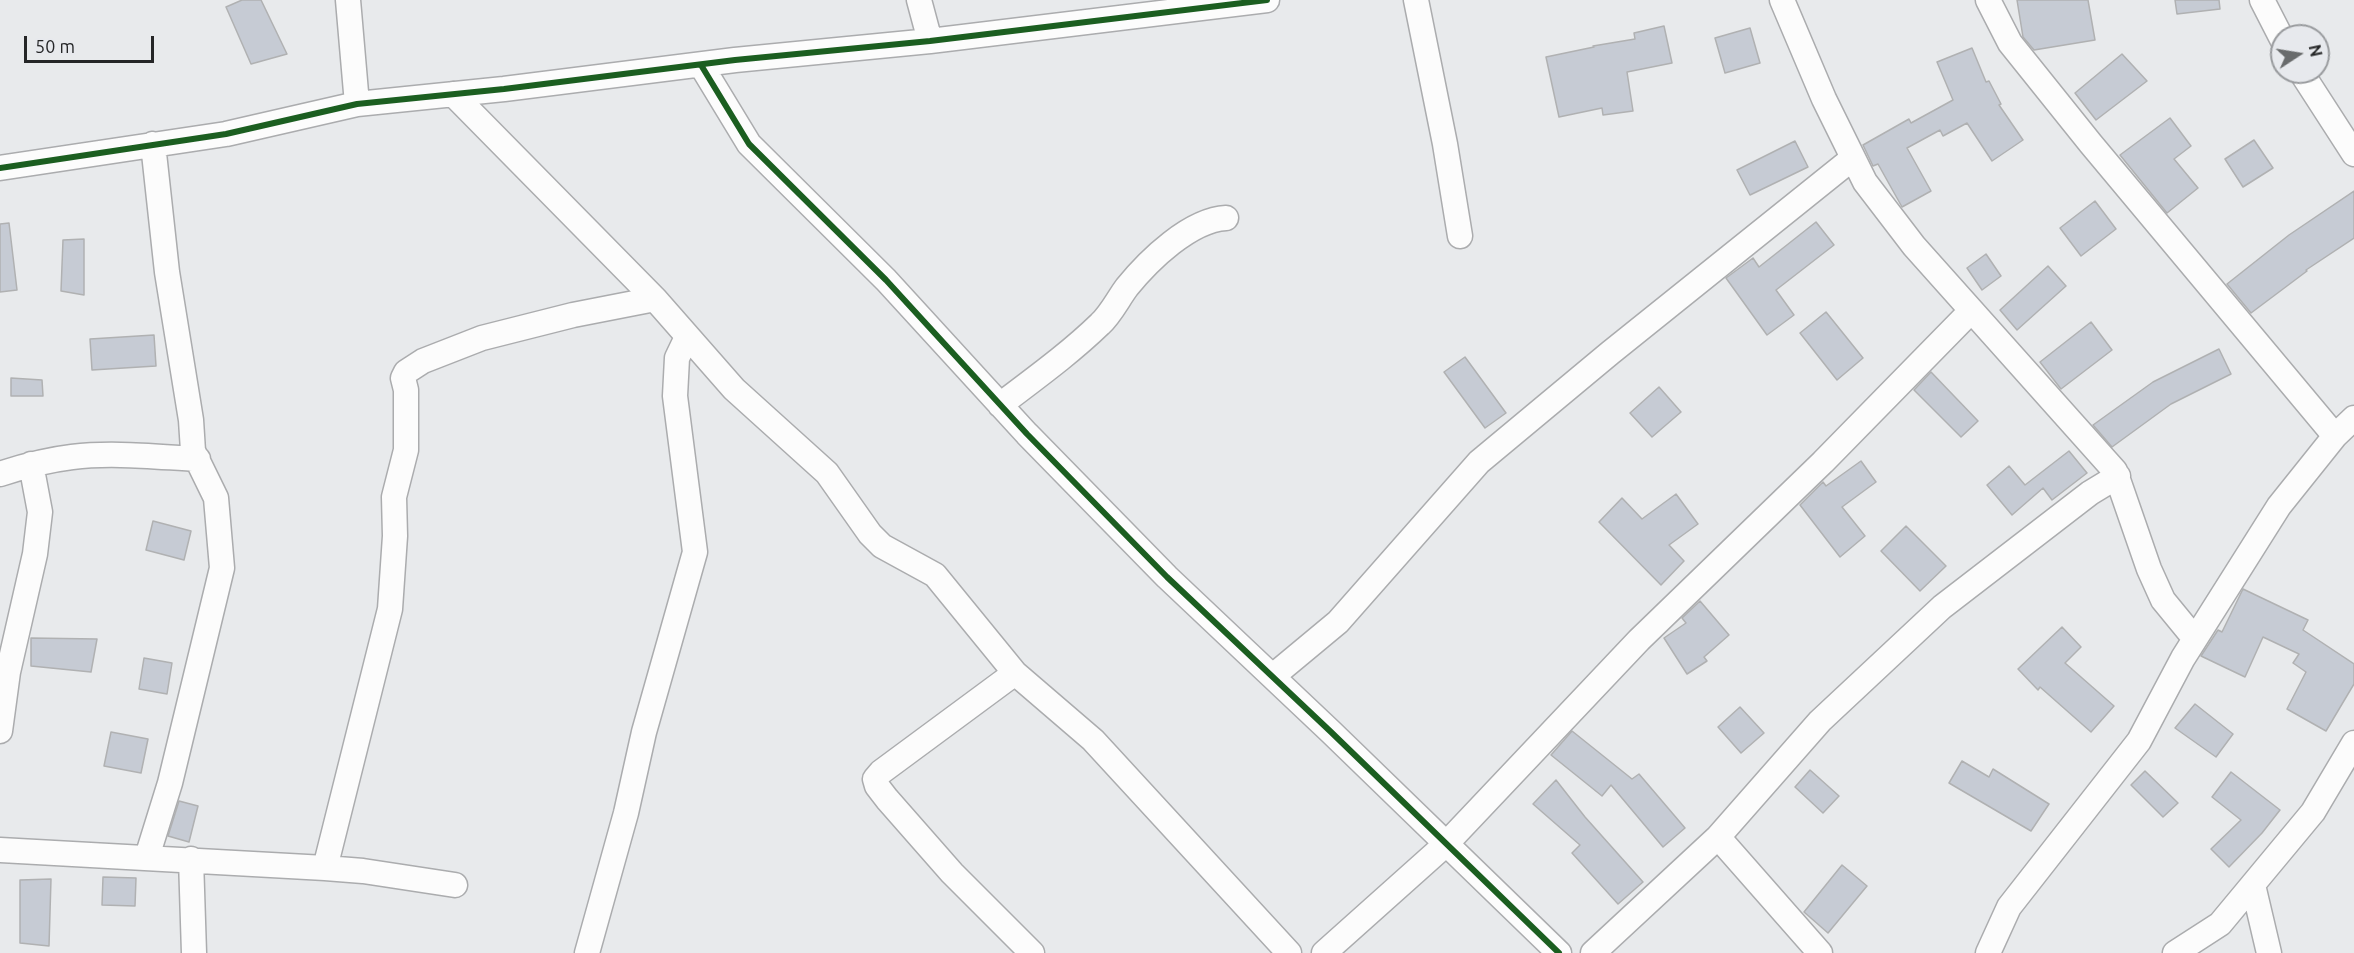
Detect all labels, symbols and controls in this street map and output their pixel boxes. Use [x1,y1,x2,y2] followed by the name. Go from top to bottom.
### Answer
[27,24,158,62] scale bar
[2270,24,2330,84] north arrow
[35,36,75,56] text: 50 m
[2306,43,2326,58] text: N

